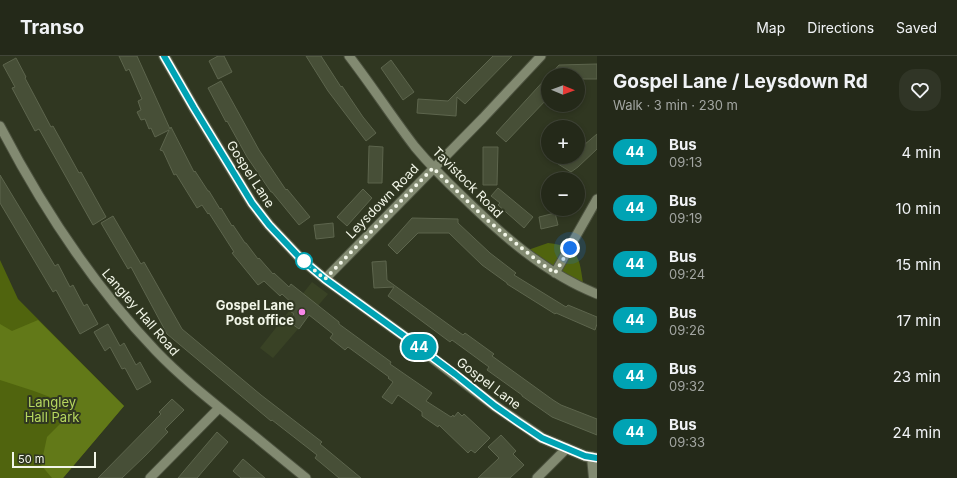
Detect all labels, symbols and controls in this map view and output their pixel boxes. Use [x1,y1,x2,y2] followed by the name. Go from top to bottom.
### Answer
[20,16,84,39] text: Transo
[756,19,785,36] text: Map
[807,19,874,36] text: Directions
[896,19,937,36] text: Saved
[541,68,585,112] north arrow
[541,68,585,216] map controls
[899,69,941,111] button: heart
[613,70,868,93] text: Gospel Lane / Leysdown Rd
[613,97,738,113] text: Walk · 3 min · 230 m
[541,120,585,164] button: +
[669,135,697,154] text: Bus
[223,138,279,210] street label: Gospel Lane
[429,143,507,221] street label: Tavistock Road
[626,143,644,160] text: 44
[901,143,941,162] text: 4 min
[669,154,702,170] text: 09:13
[342,160,422,242] street label: Leysdown Road
[541,172,585,216] button: −
[669,191,697,210] text: Bus
[626,199,644,216] text: 44
[896,199,941,218] text: 10 min
[669,210,702,226] text: 09:19
[560,238,580,258] your location
[669,247,697,266] text: Bus
[295,252,313,270] unlabelled marker
[626,255,644,272] text: 44
[896,255,941,274] text: 15 min
[99,265,183,359] street label: Langley Hall Road
[669,266,705,282] text: 09:24
[216,297,294,328] place label: Gospel Lane Post office
[669,303,697,322] text: Bus
[297,307,307,317] marker: Gospel Lane Post office
[626,311,644,328] text: 44
[897,311,941,330] text: 17 min
[669,322,705,338] text: 09:26
[401,334,437,360] line badge: 44
[410,338,428,355] text: 44
[454,354,524,412] street label: Gospel Lane
[669,359,697,378] text: Bus
[626,367,644,384] text: 44
[893,367,941,386] text: 23 min
[669,378,705,394] text: 09:32
[25,394,79,425] park label: Langley Hall Park
[669,415,697,434] text: Bus
[626,423,644,440] text: 44
[893,423,941,442] text: 24 min
[669,434,705,450] text: 09:33
[12,450,96,469] scale bar
[18,452,44,466] text: 50 m

